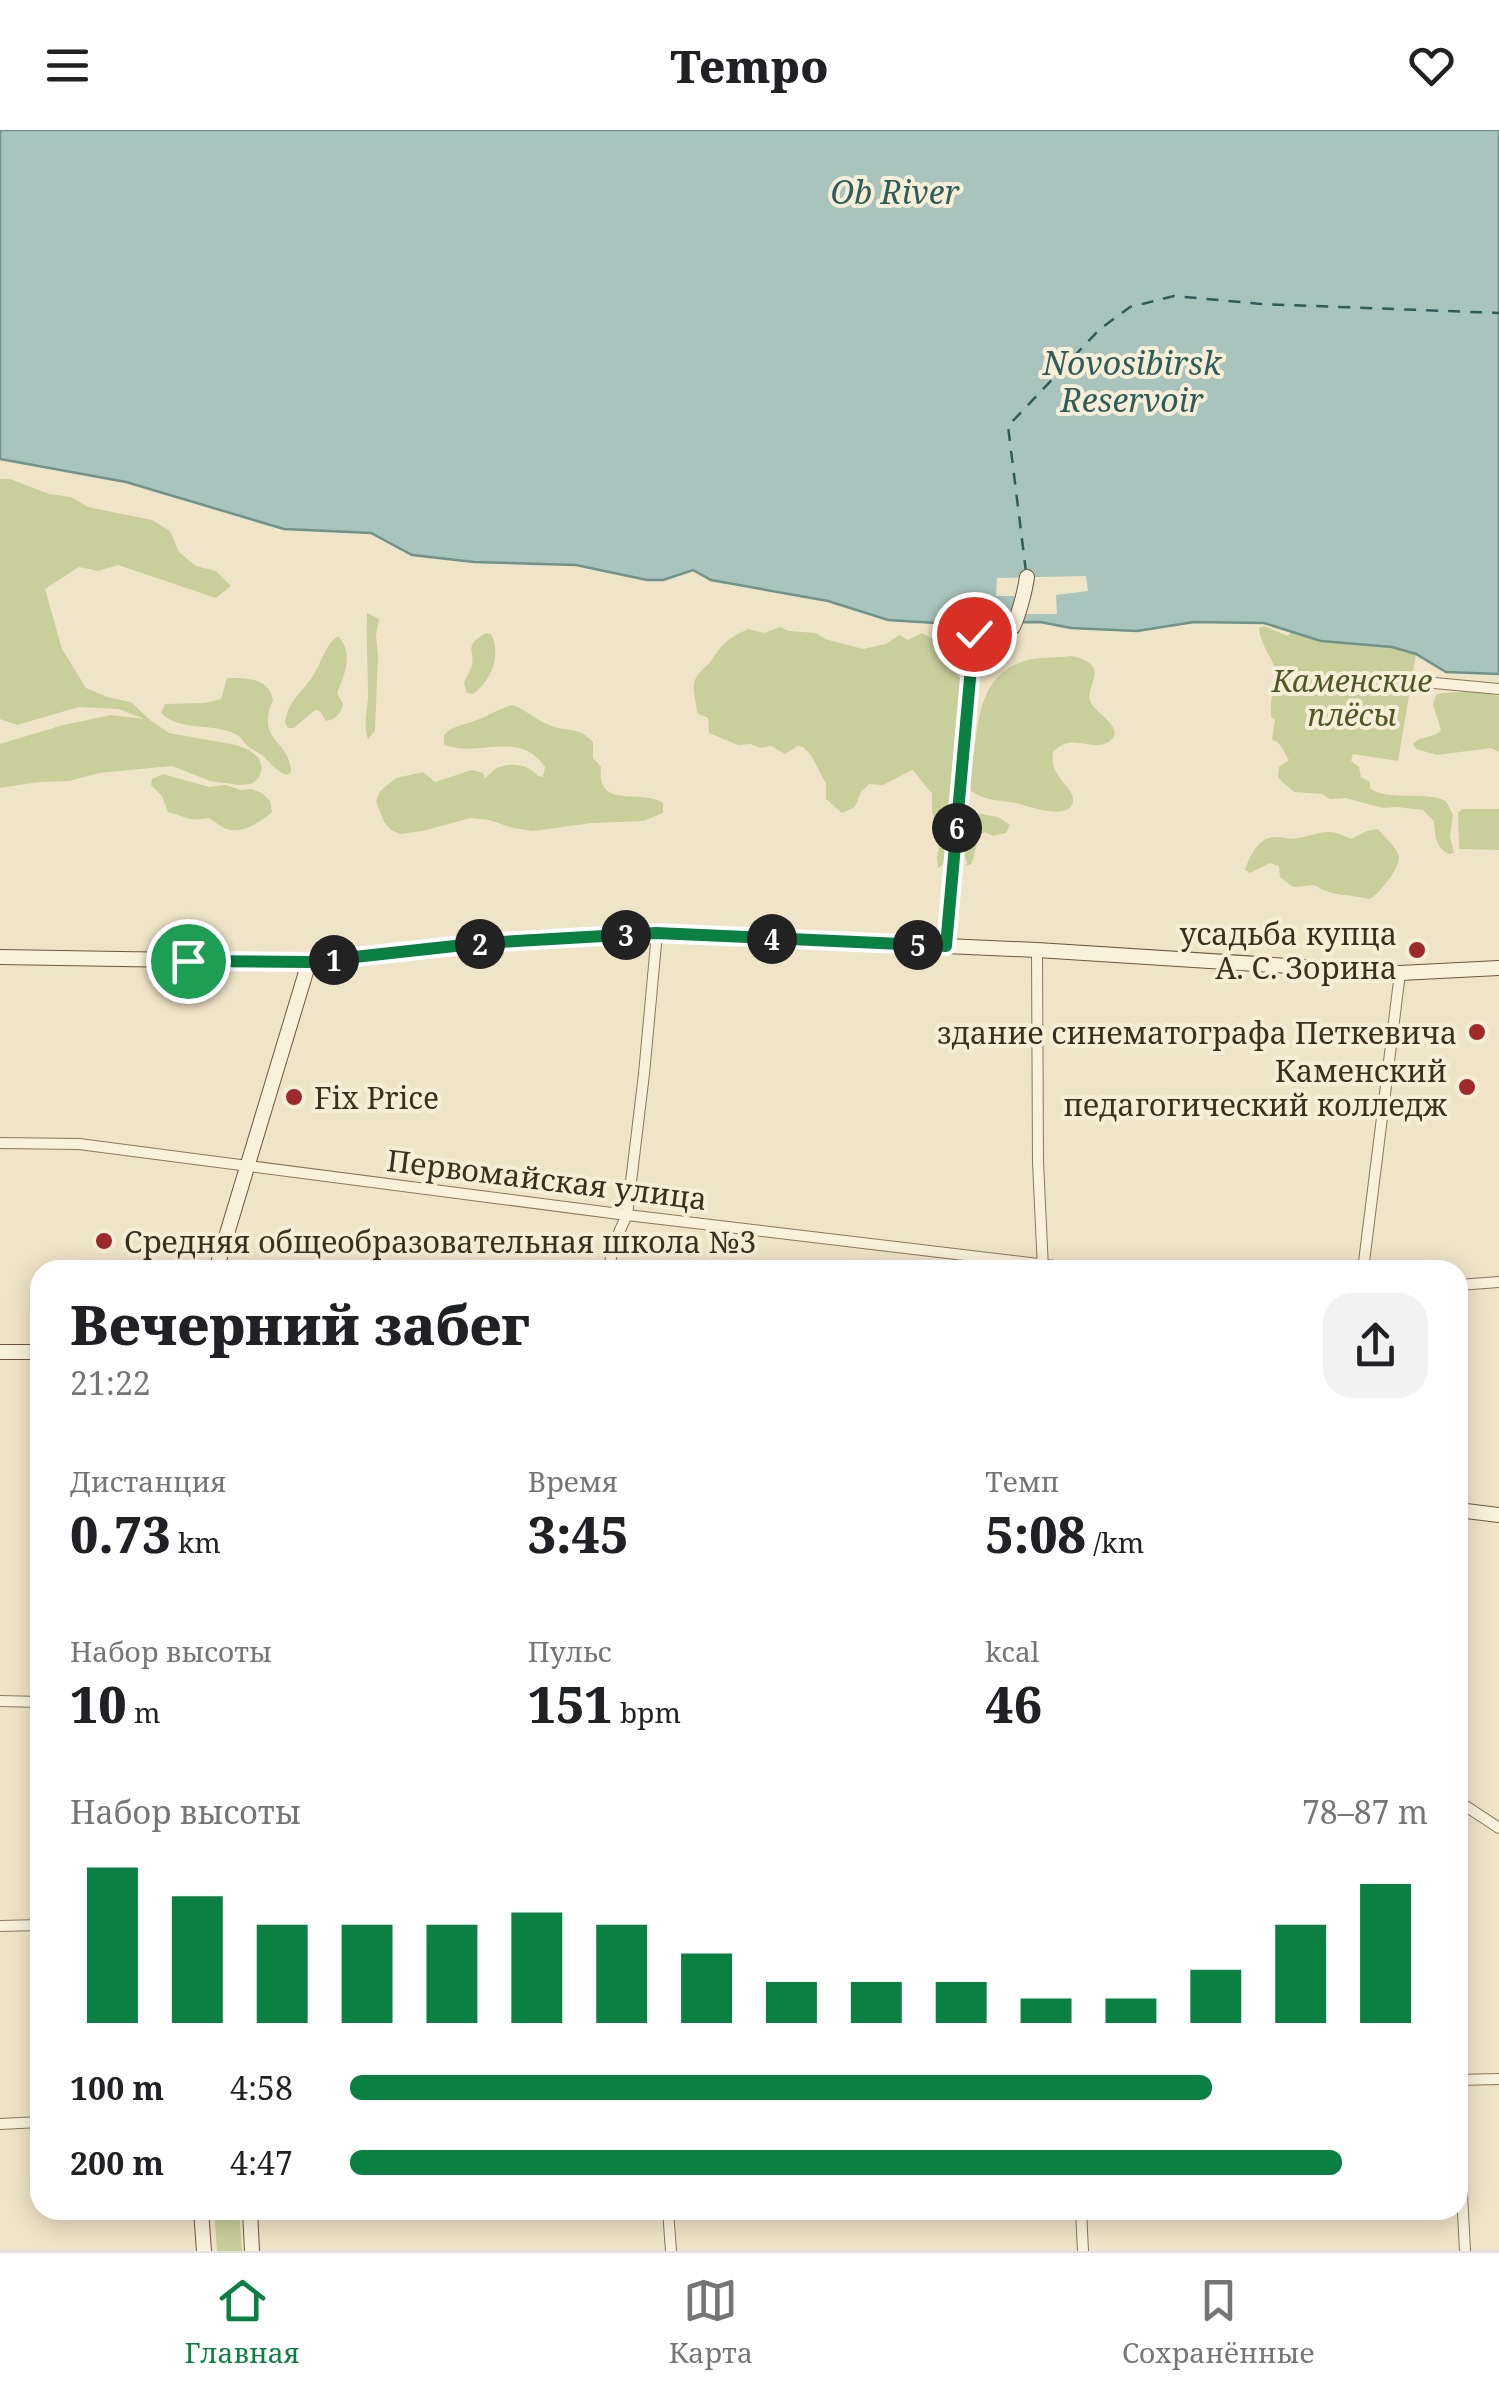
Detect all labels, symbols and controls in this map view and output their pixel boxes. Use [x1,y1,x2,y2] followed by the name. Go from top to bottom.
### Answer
[671,35,828,96] text: Tempo
[40,38,95,93] icon: menu
[1404,38,1459,93] icon: heart
[831,170,961,213] water label: Ob River
[1042,341,1223,421] water label: Novosibirsk Reservoir
[932,592,1017,677] pin
[947,607,1002,662] icon: check
[1271,660,1432,735] park label: Каменские плёсы
[932,803,982,853] pin: 6
[949,809,965,847] text: 6
[601,910,651,960] pin: 3
[1179,913,1397,988] place label: усадьба купца А. С. Зорина
[747,914,797,964] pin: 4
[618,916,634,954] text: 3
[146,919,231,1004] pin
[455,919,505,969] pin: 2
[764,920,780,958] text: 4
[893,920,943,970] pin: 5
[472,925,488,963] text: 2
[910,926,926,964] text: 5
[161,934,216,989] icon: arrive
[309,935,359,985] pin: 1
[1406,939,1428,961] marker: усадьба купца А. С. Зорина
[326,941,342,979] text: 1
[937,1012,1457,1053] place label: здание синематографа Петкевича
[1466,1021,1488,1043] marker: здание синематографа Петкевича
[1063,1050,1447,1125] place label: Каменский педагогический колледж
[1456,1076,1478,1098] marker: Каменский педагогический колледж
[314,1077,439,1118] place label: Fix Price
[283,1086,305,1108] marker: Fix Price
[385,1139,709,1219] street label: Первомайская улица
[124,1221,756,1262] place label: Средняя общеобразовательная школа №3
[93,1230,115,1252] marker: Средняя общеобразовательная школа №3
[70,1286,530,1361] text: Вечерний забег
[1323,1293,1428,1398] button: share
[70,1361,151,1404] text: 21:22
[70,1462,226,1500] text: Дистанция
[528,1462,618,1500] text: Время
[985,1462,1059,1500] text: Темп
[70,1500,171,1568] text: 0.73
[528,1500,628,1568] text: 3:45
[985,1500,1086,1568] text: 5:08
[171,1523,221,1561] text: km
[1086,1523,1144,1561] text: /km
[70,1632,272,1670] text: Набор высоты
[528,1632,612,1670] text: Пульс
[985,1632,1039,1670] text: kcal
[70,1670,127,1738] text: 10
[528,1670,613,1738] text: 151
[985,1670,1042,1738] text: 46
[127,1693,160,1731] text: m
[613,1693,681,1731] text: bpm
[70,1790,301,1833] text: Набор высоты
[1302,1790,1428,1833] text: 78–87 m
[70,2066,164,2109] text: 100 m
[230,2066,293,2109] text: 4:58
[70,2141,164,2184] text: 200 m
[230,2141,293,2184] text: 4:47
[185,2273,300,2371] tab: Главная
[669,2273,753,2371] tab: Карта
[1122,2273,1314,2371] tab: Сохранённые

